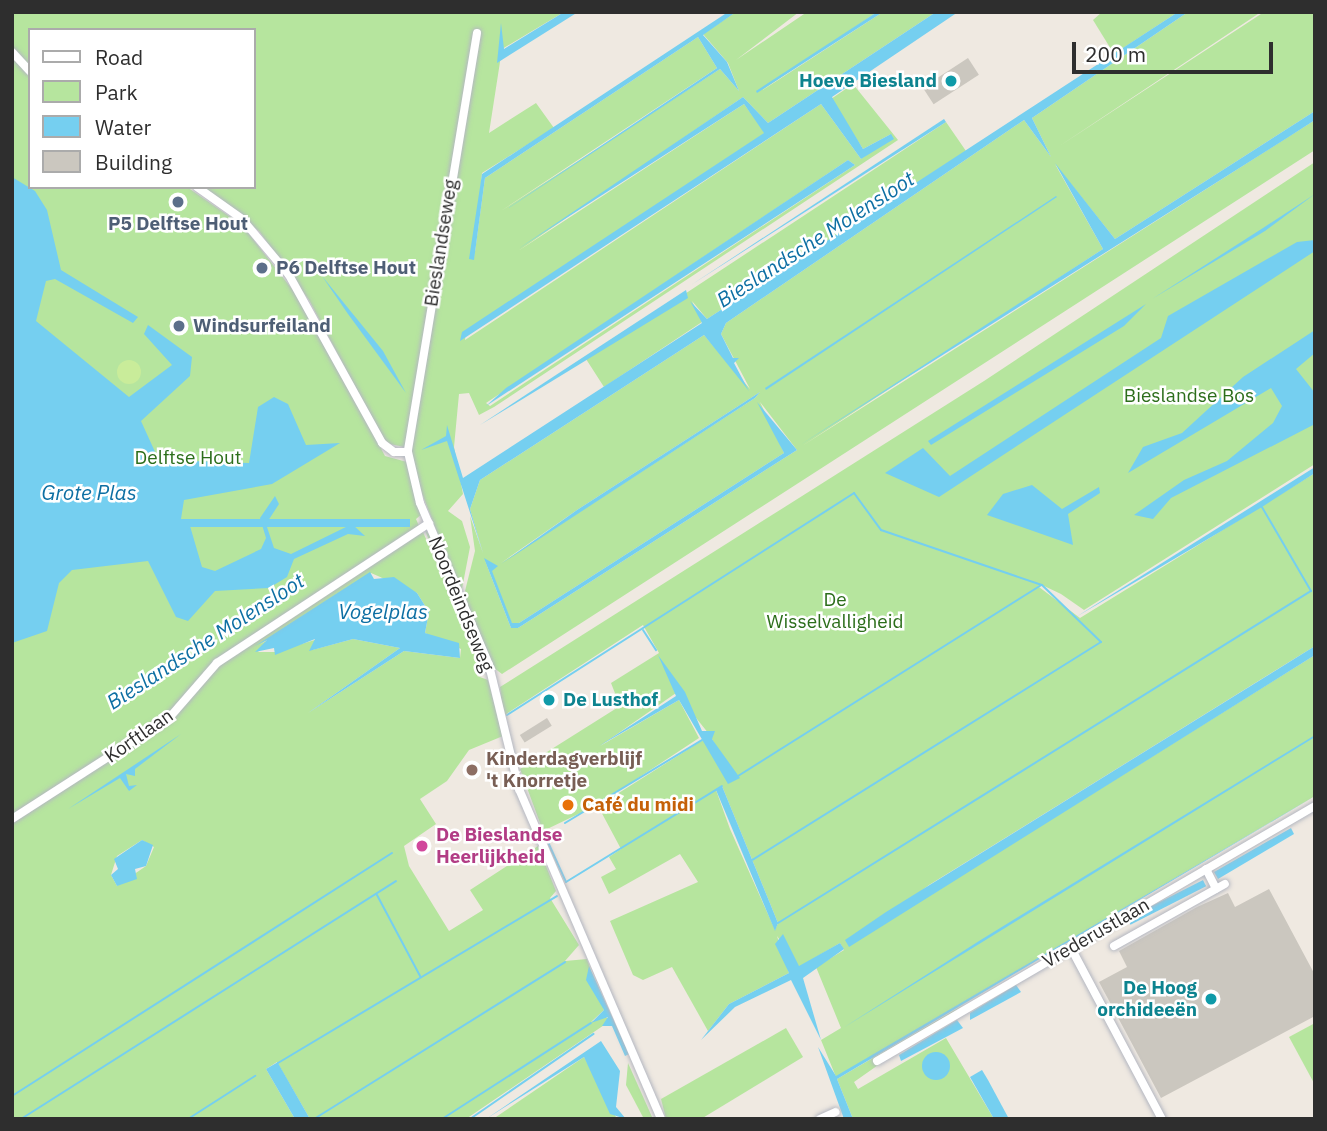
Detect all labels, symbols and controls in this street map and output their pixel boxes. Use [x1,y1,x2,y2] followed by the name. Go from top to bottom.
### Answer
[28,28,256,189] legend
[1075,28,1276,72] scale bar
[1085,40,1146,68] text: 200 m
[95,43,143,71] text: Road
[799,70,937,92] place label: Hoeve Biesland
[943,73,959,89] marker: Hoeve Biesland
[95,78,138,106] text: Park
[95,113,151,141] text: Water
[95,148,172,176] text: Building
[712,166,918,312] water label: Bieslandsche Molensloot
[420,178,462,308] street label: Bieslandseweg
[170,194,186,210] marker: P5 Delftse Hout
[108,213,248,235] place label: P5 Delftse Hout
[276,257,416,279] place label: P6 Delftse Hout
[254,260,270,276] marker: P6 Delftse Hout
[193,315,331,337] place label: Windsurfeiland
[171,318,187,334] marker: Windsurfeiland
[1124,385,1254,407] park label: Bieslandse Bos
[135,447,241,469] park label: Delftse Hout
[41,479,137,505] water label: Grote Plas
[423,533,499,675] street label: Noordeindseweg
[102,568,308,714] water label: Bieslandsche Molensloot
[767,589,903,633] park label: De Wisselvalligheid
[338,598,428,624] water label: Vogelplas
[563,689,658,711] place label: De Lusthof
[541,692,557,708] marker: De Lusthof
[100,704,178,768] street label: Korftlaan
[486,748,642,792] place label: Kinderdagverblijf 't Knorretje
[464,762,480,778] marker: Kinderdagverblijf 't Knorretje
[582,794,694,816] place label: Café du midi
[560,797,576,813] marker: Café du midi
[436,824,562,868] place label: De Bieslandse Heerlijkheid
[414,838,430,854] marker: De Bieslandse Heerlijkheid
[1038,893,1154,973] street label: Vrederustlaan
[1097,977,1197,1021] place label: De Hoog orchideeën
[1203,991,1219,1007] marker: De Hoog orchideeën

